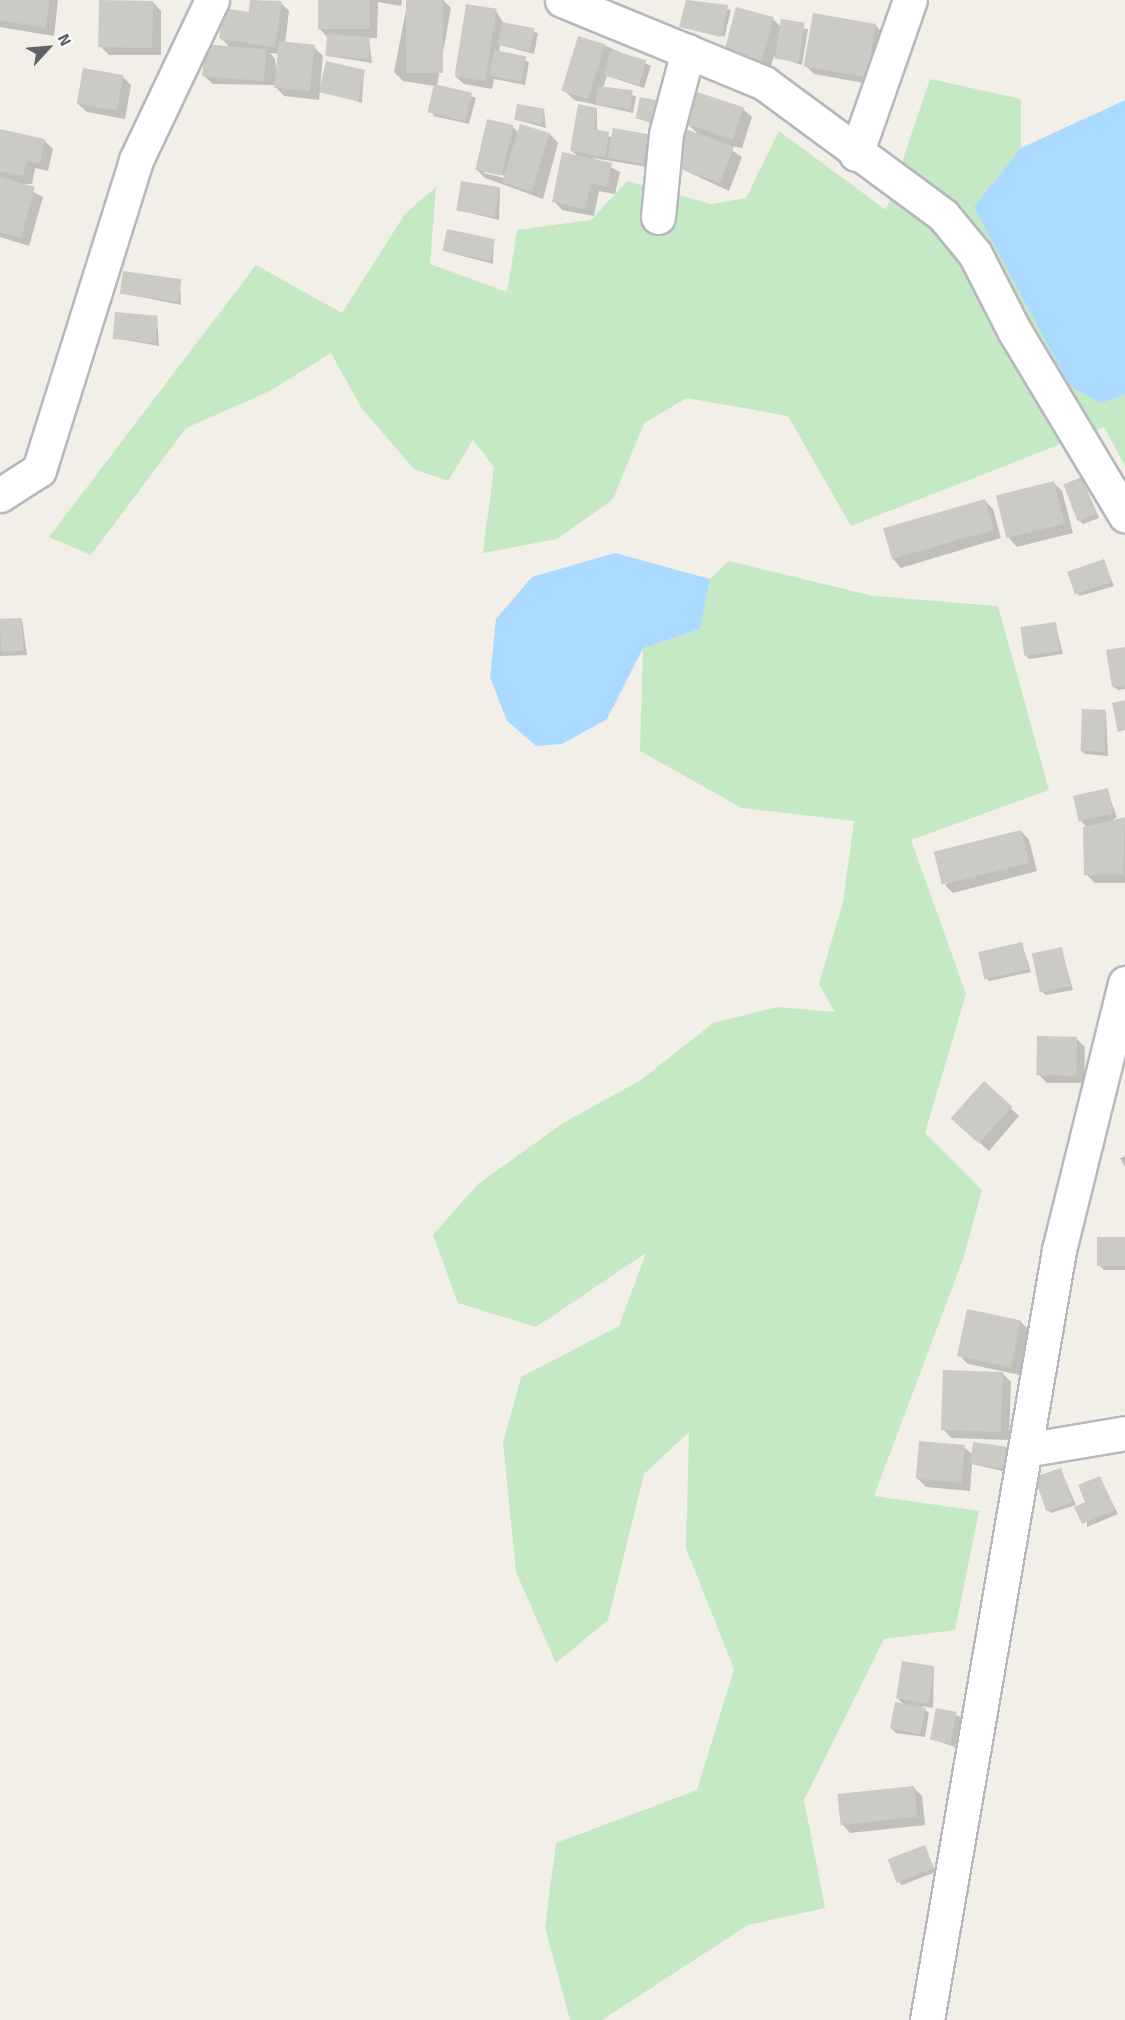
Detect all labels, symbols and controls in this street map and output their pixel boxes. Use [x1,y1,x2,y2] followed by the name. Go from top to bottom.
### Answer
[18,18,78,78] north arrow
[53,31,76,49] text: N

